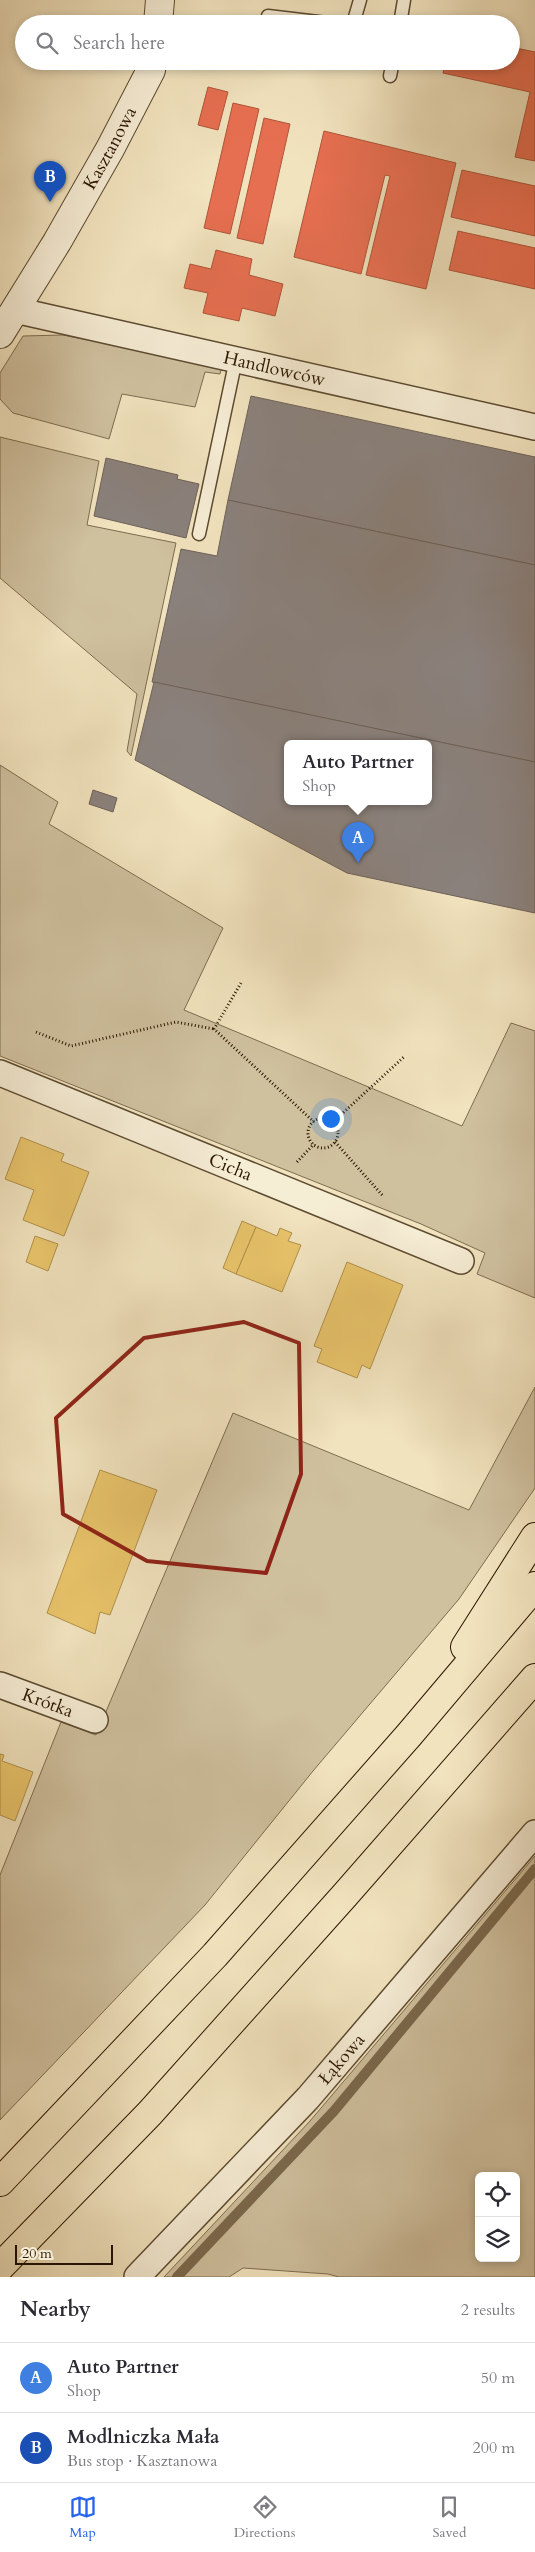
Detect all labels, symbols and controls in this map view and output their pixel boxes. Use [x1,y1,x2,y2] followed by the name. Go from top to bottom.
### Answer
[15,15,520,70] search box
[33,29,61,57] icon: search
[73,30,165,56] text: Search here
[77,102,142,194] street label: Kasztanowa
[34,161,66,202] pin: B
[221,345,328,392] street label: Handlowców
[284,740,432,805] popup
[302,749,414,775] text: Auto Partner
[302,775,336,797] text: Shop
[342,822,374,863] pin: A
[318,1106,344,1132] your location
[205,1147,256,1187] street label: Cicha
[19,1682,77,1724] street label: Krótka
[312,2028,371,2090] street label: Łąkowa
[475,2172,520,2262] map controls
[475,2172,520,2217] button: locate
[475,2217,520,2262] button: layers
[15,2242,112,2265] scale bar
[22,2244,52,2263] text: 20 m
[20,2295,91,2324] text: Nearby
[461,2299,515,2321] text: 2 results
[67,2354,179,2380] text: Auto Partner
[30,2367,42,2389] text: A
[481,2367,515,2389] text: 50 m
[67,2380,101,2402] text: Shop
[67,2424,219,2450] text: Modlniczka Mała
[30,2437,42,2459] text: B
[473,2437,515,2459] text: 200 m
[67,2450,217,2472] text: Bus stop · Kasztanowa
[69,2493,97,2542] tab: Map
[234,2493,295,2542] tab: Directions
[432,2493,466,2542] tab: Saved

